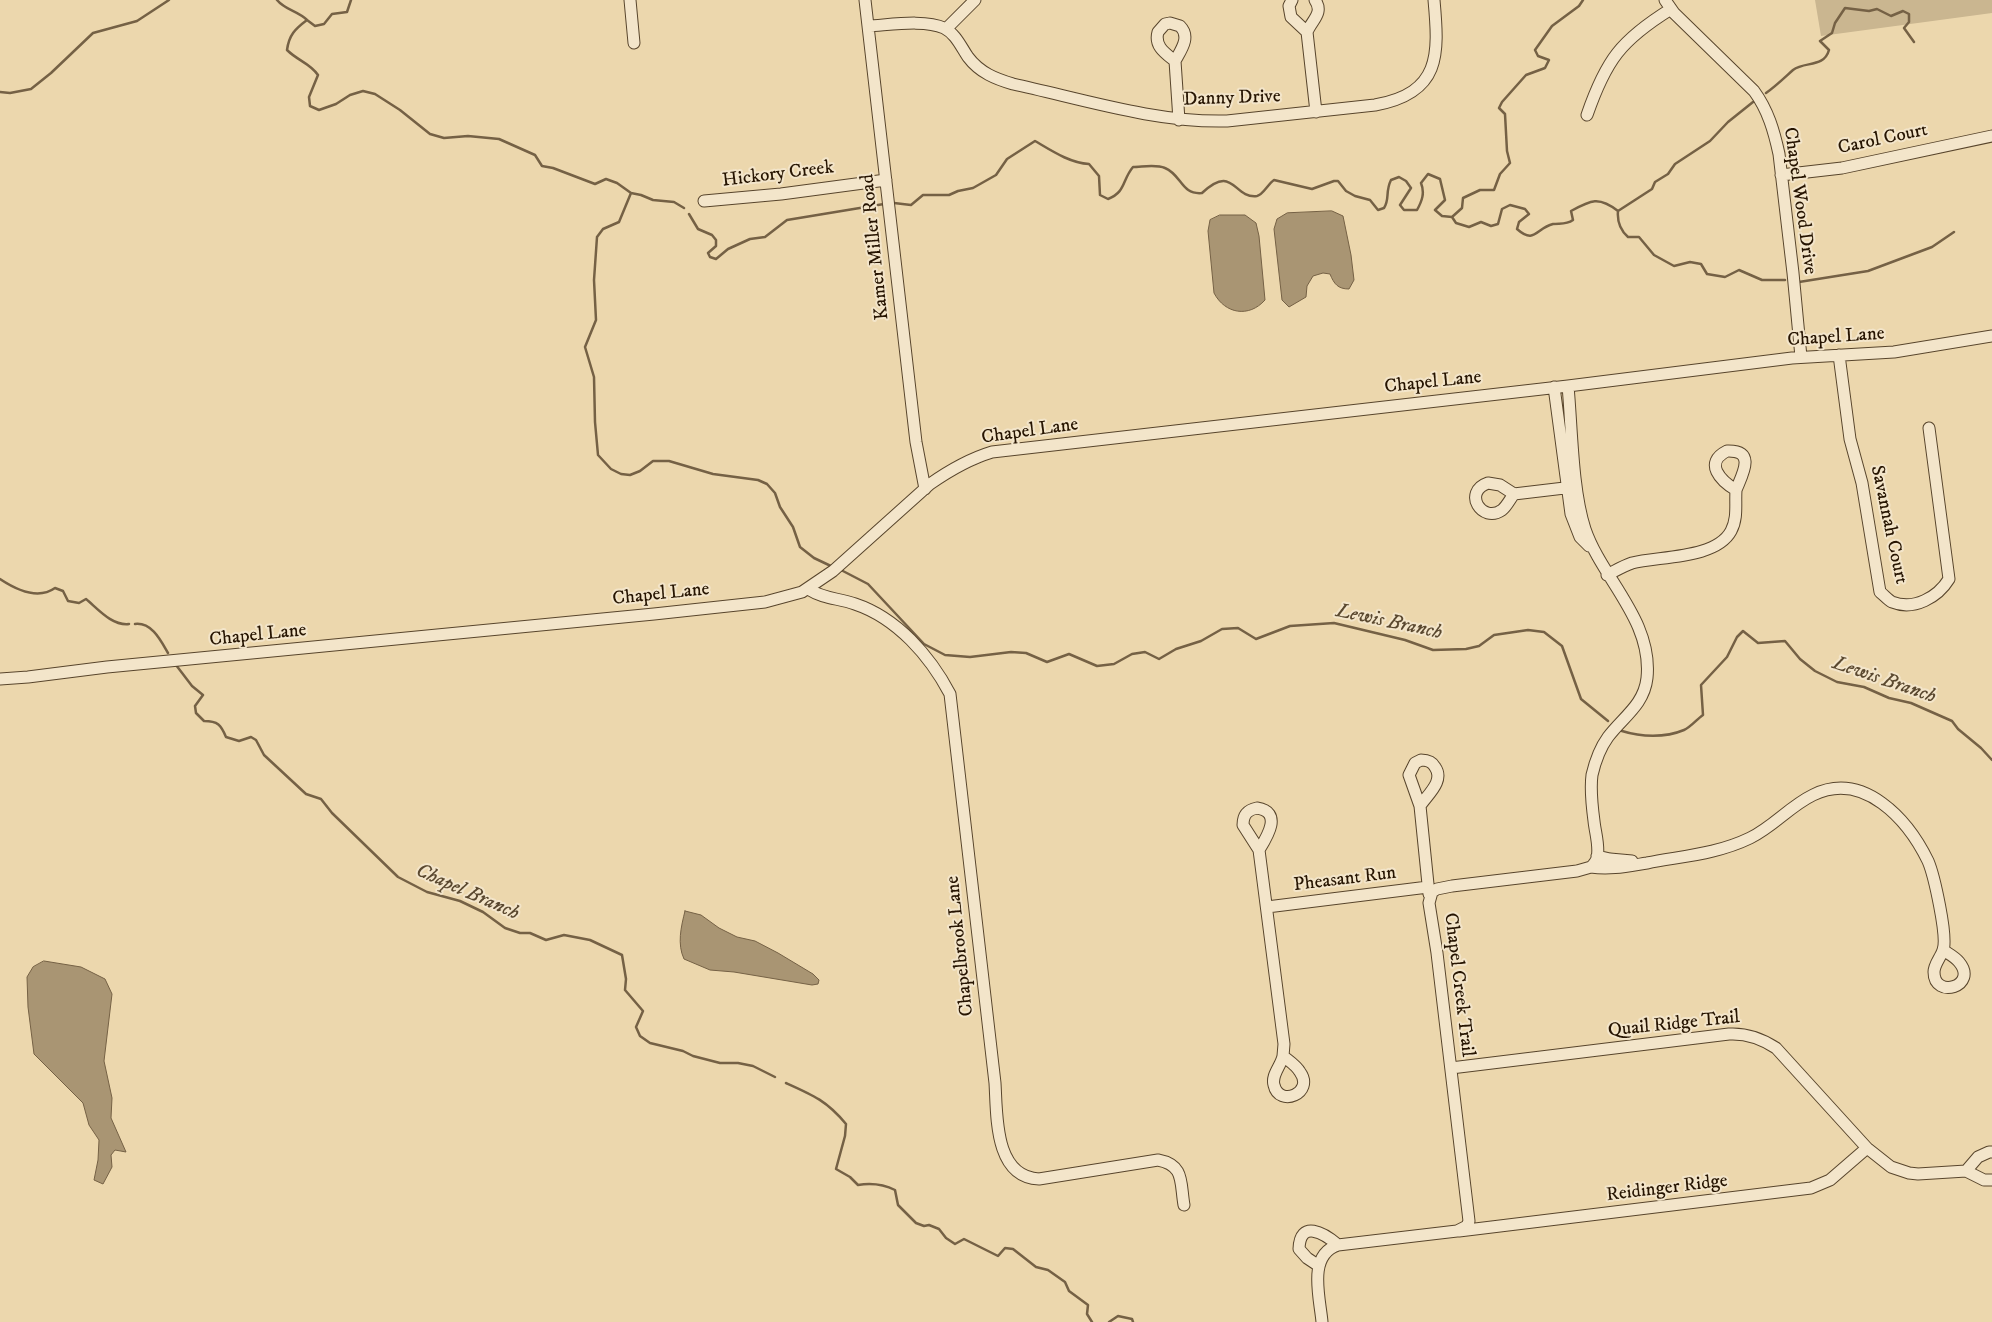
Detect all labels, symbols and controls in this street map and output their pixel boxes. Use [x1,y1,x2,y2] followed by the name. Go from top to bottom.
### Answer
[1183,86,1281,112] street label: Danny Drive
[1836,119,1930,161] street label: Carol Court
[1777,126,1821,276] street label: Chapel Wood Drive
[721,157,835,193] street label: Hickory Creek
[857,173,895,321] street label: Kamer Miller Road
[1787,323,1885,353] street label: Chapel Lane
[1383,367,1483,399] street label: Chapel Lane
[980,414,1080,450] street label: Chapel Lane
[1864,464,1912,586] street label: Savannah Court
[611,579,711,611] street label: Chapel Lane
[1334,600,1444,646] water label: Lewis Branch
[208,620,308,652] street label: Chapel Lane
[1829,652,1939,710] water label: Lewis Branch
[412,860,522,926] water label: Chapel Branch
[1292,862,1398,898] street label: Pheasant Run
[942,875,980,1017] street label: Chapelbrook Lane
[1438,912,1478,1058] street label: Chapel Creek Trail
[1607,1007,1741,1043] street label: Quail Ridge Trail
[1605,1170,1729,1208] street label: Reidinger Ridge

